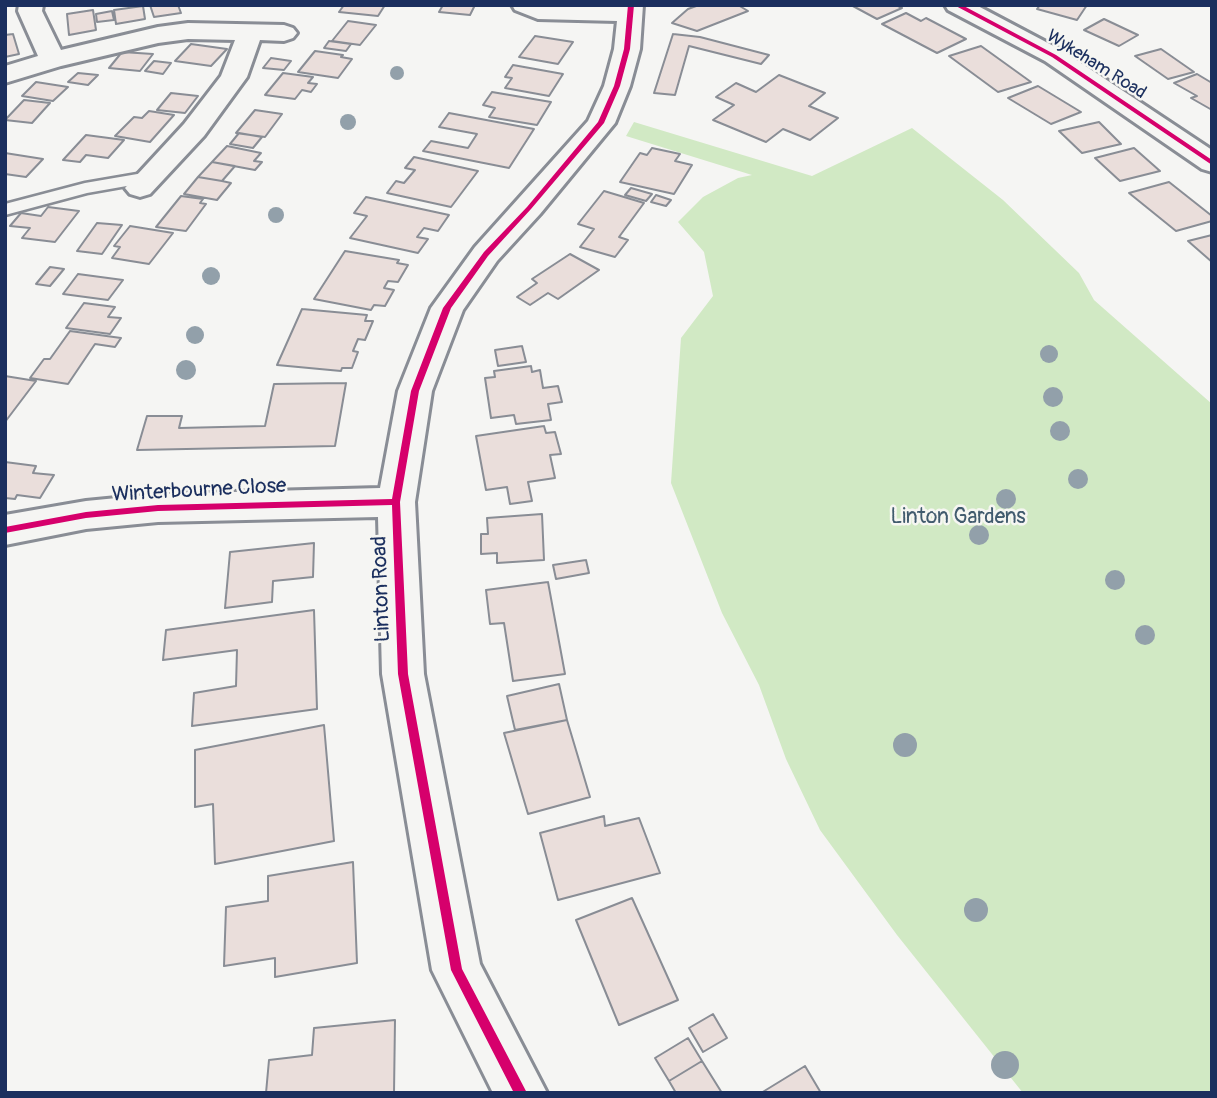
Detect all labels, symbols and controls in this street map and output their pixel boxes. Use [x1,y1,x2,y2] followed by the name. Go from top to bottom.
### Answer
[1042,26,1150,104] street label: Wykeham Road
[111,474,287,508] street label: Winterbourne Close
[890,505,1026,531] park label: Linton Gardens
[368,535,396,643] street label: Linton Road

